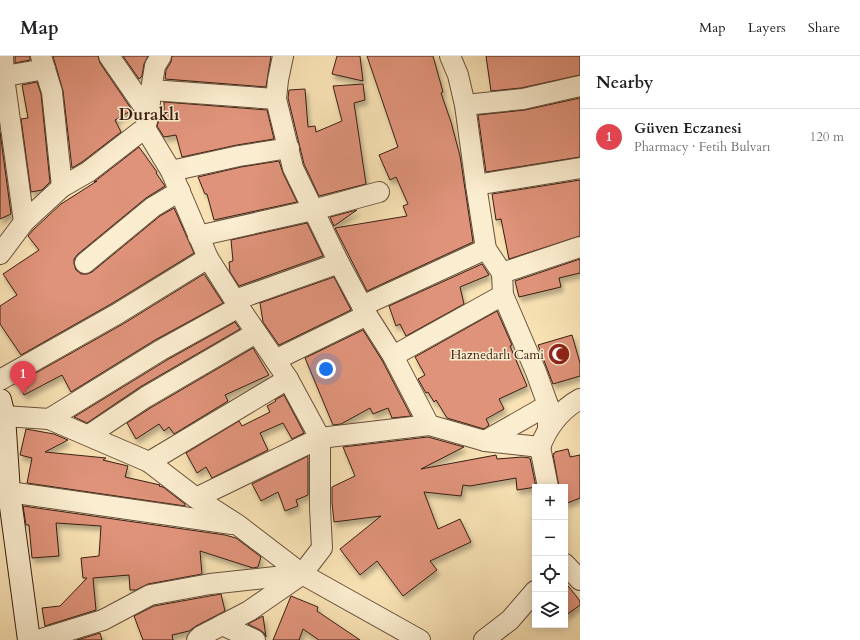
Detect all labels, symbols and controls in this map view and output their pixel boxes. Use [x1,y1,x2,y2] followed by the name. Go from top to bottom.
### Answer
[20,15,59,41] text: Map
[699,18,726,37] text: Map
[748,18,786,37] text: Layers
[808,18,840,37] text: Share
[596,71,653,94] text: Nearby
[119,103,179,126] district label: Duraklı
[634,118,742,138] text: Güven Eczanesi
[606,128,612,146] text: 1
[810,128,844,146] text: 120 m
[634,138,770,156] text: Pharmacy · Fetih Bulvarı
[546,341,572,367] mosque icon: Haznedarlı Cami
[450,346,544,364] place label: Haznedarlı Cami
[316,359,336,379] your location
[10,361,36,394] pin: 1
[532,484,568,628] map controls
[532,484,568,520] button: +
[532,520,568,556] button: −
[532,556,568,592] button: locate
[532,592,568,628] button: layers

